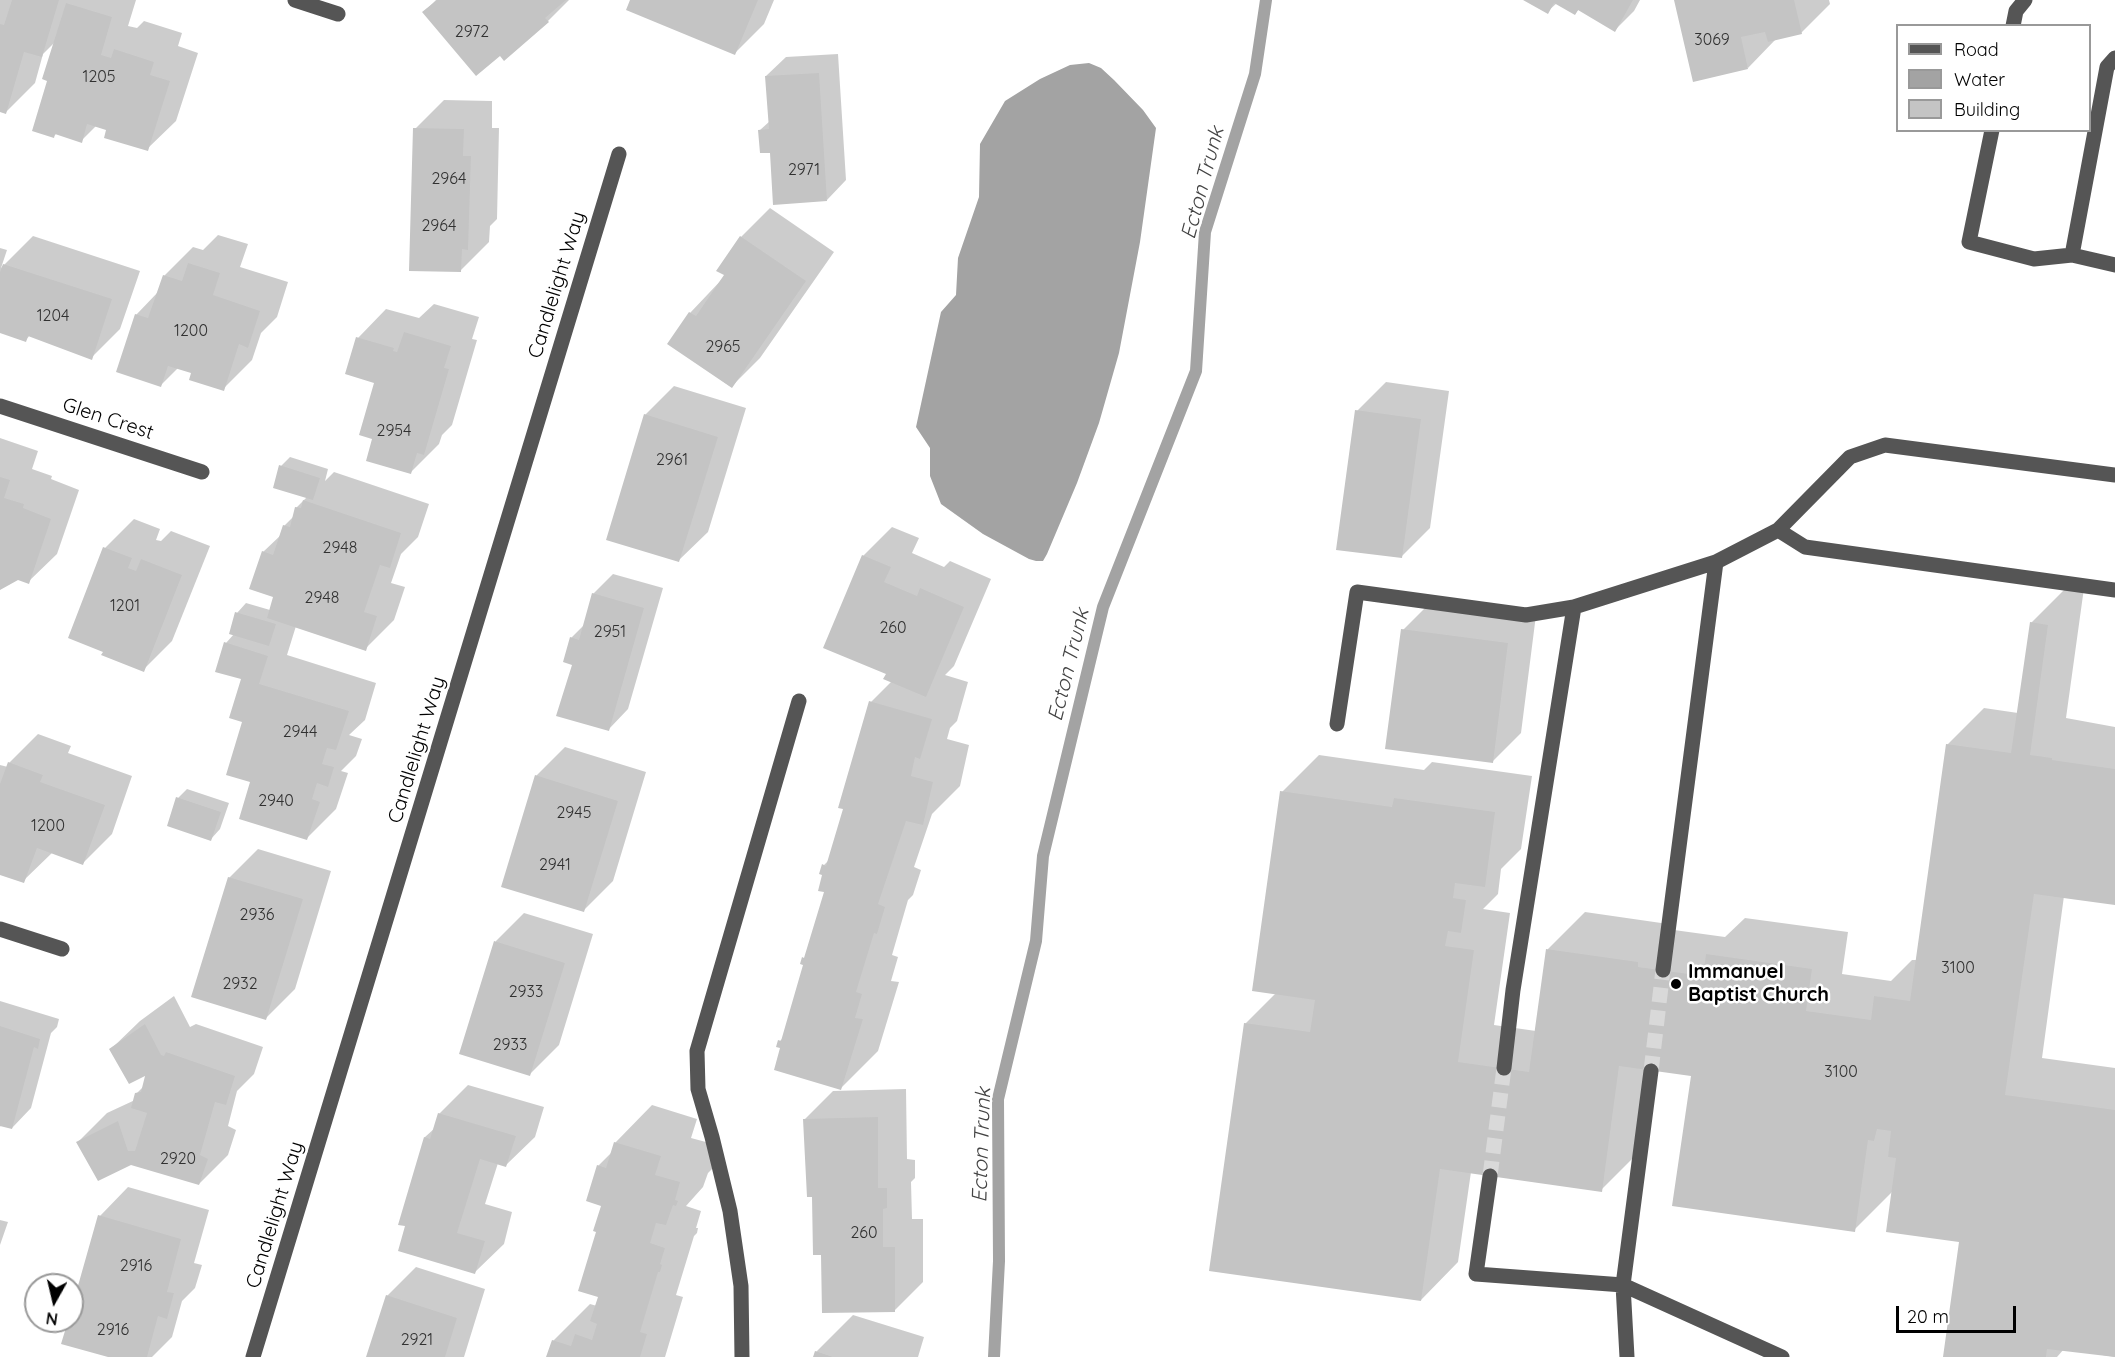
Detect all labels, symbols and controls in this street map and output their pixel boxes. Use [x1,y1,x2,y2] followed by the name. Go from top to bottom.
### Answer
[455,22,489,42] house number: 2972
[1896,24,2091,132] legend
[1694,30,1730,50] house number: 3069
[1954,38,1999,61] text: Road
[82,67,116,87] house number: 1205
[1954,68,2005,91] text: Water
[1954,98,2020,121] text: Building
[1176,124,1230,242] water label: Ecton Trunk
[788,160,820,180] house number: 2971
[431,169,467,189] house number: 2964
[523,209,591,361] street label: Candlelight Way
[421,216,457,236] house number: 2964
[37,306,69,326] house number: 1204
[174,321,208,341] house number: 1200
[705,337,741,357] house number: 2965
[59,393,157,445] street label: Glen Crest
[377,421,411,441] house number: 2954
[656,450,688,470] house number: 2961
[323,538,357,558] house number: 2948
[305,588,339,608] house number: 2948
[110,596,140,616] house number: 1201
[1043,606,1095,724] water label: Ecton Trunk
[880,618,906,638] house number: 260
[594,622,626,642] house number: 2951
[383,674,451,826] street label: Candlelight Way
[283,722,317,742] house number: 2944
[258,791,294,811] house number: 2940
[556,803,592,823] house number: 2945
[31,816,65,836] house number: 1200
[539,855,571,875] house number: 2941
[240,905,274,925] house number: 2936
[1941,958,1975,978] house number: 3100
[1688,960,1829,1007] place label: Immanuel Baptist Church
[222,974,258,994] house number: 2932
[1669,977,1683,991] marker: Immanuel Baptist Church
[509,982,543,1002] house number: 2933
[493,1035,527,1055] house number: 2933
[1824,1062,1858,1082] house number: 3100
[967,1087,997,1203] water label: Ecton Trunk
[241,1139,309,1291] street label: Candlelight Way
[160,1149,196,1169] house number: 2920
[851,1223,877,1243] house number: 260
[120,1256,152,1276] house number: 2916
[24,1273,84,1333] north arrow
[1899,1294,2019,1332] scale bar
[1907,1305,1949,1328] text: 20 m
[45,1308,59,1330] text: N
[97,1320,129,1340] house number: 2916
[401,1330,433,1350] house number: 2921

